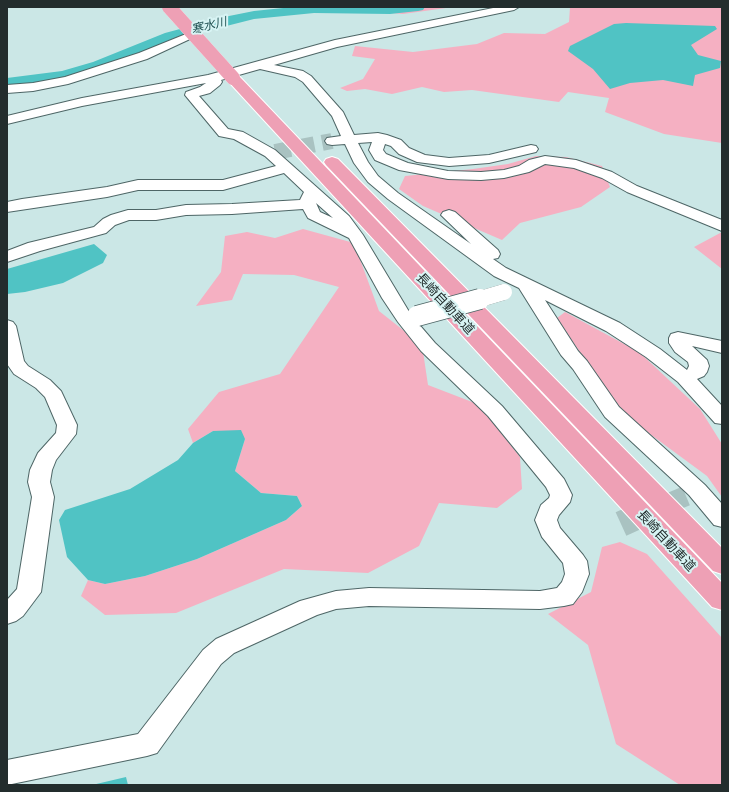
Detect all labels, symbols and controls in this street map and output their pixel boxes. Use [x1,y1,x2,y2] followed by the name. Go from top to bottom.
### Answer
[190,15,228,37] water label: 寒水川
[413,270,477,338] street label: 長崎自動車道
[634,507,698,575] street label: 長崎自動車道

